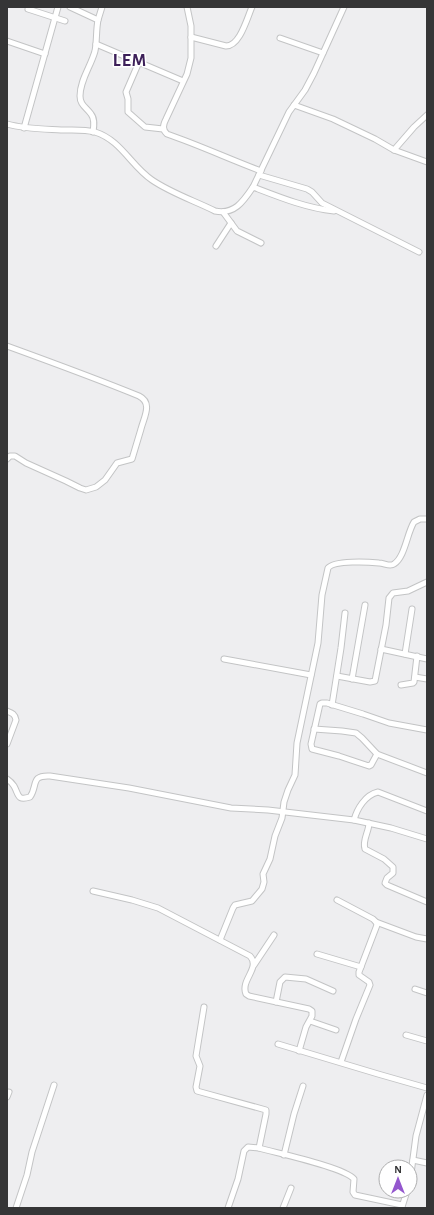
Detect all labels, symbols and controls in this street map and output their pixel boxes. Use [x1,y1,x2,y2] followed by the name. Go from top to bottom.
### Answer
[113,52,147,70] district label: LEM
[378,1159,418,1199] north arrow
[394,1164,402,1175] text: N

